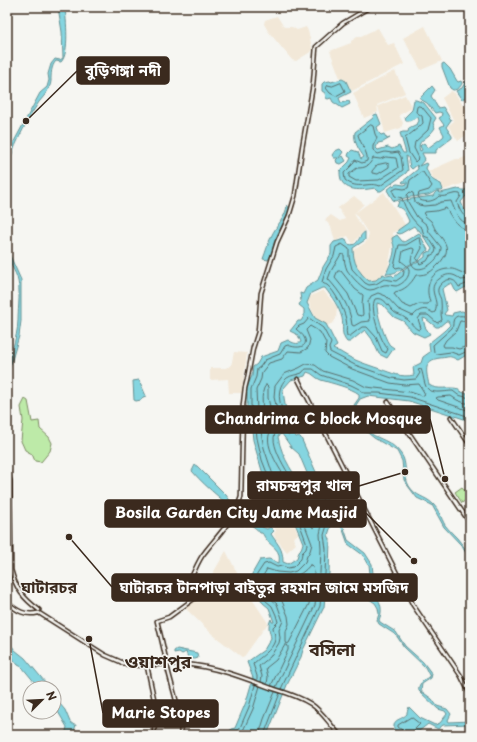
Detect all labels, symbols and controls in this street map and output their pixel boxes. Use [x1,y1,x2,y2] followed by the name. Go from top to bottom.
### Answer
[77,57,169,84] callout: বুড়িগঙ্গা নদী
[84,58,162,81] text: বুড়িগঙ্গা নদী
[206,406,430,433] callout: Chandrima C block Mosque
[214,406,422,429] text: Chandrima C block Mosque
[248,472,359,499] callout: রামচন্দ্রপুর খাল
[255,473,352,496] text: রামচন্দ্রপুর খাল
[105,500,366,527] callout: Bosila Garden City Jame Masjid
[115,500,357,523] text: Bosila Garden City Jame Masjid
[20,574,77,598] district label: ঘাটারচর
[112,574,417,601] callout: ঘাটারচর টানপাড়া বাইতুর রহমান জামে মসজিদ
[119,575,409,599] text: ঘাটারচর টানপাড়া বাইতুর রহমান জামে মসজিদ
[308,635,356,662] district label: বসিলা
[125,647,193,674] district label: ওয়াশপুর
[22,680,62,720] north arrow
[42,688,61,703] text: N
[103,700,218,727] callout: Marie Stopes
[112,700,210,723] text: Marie Stopes

